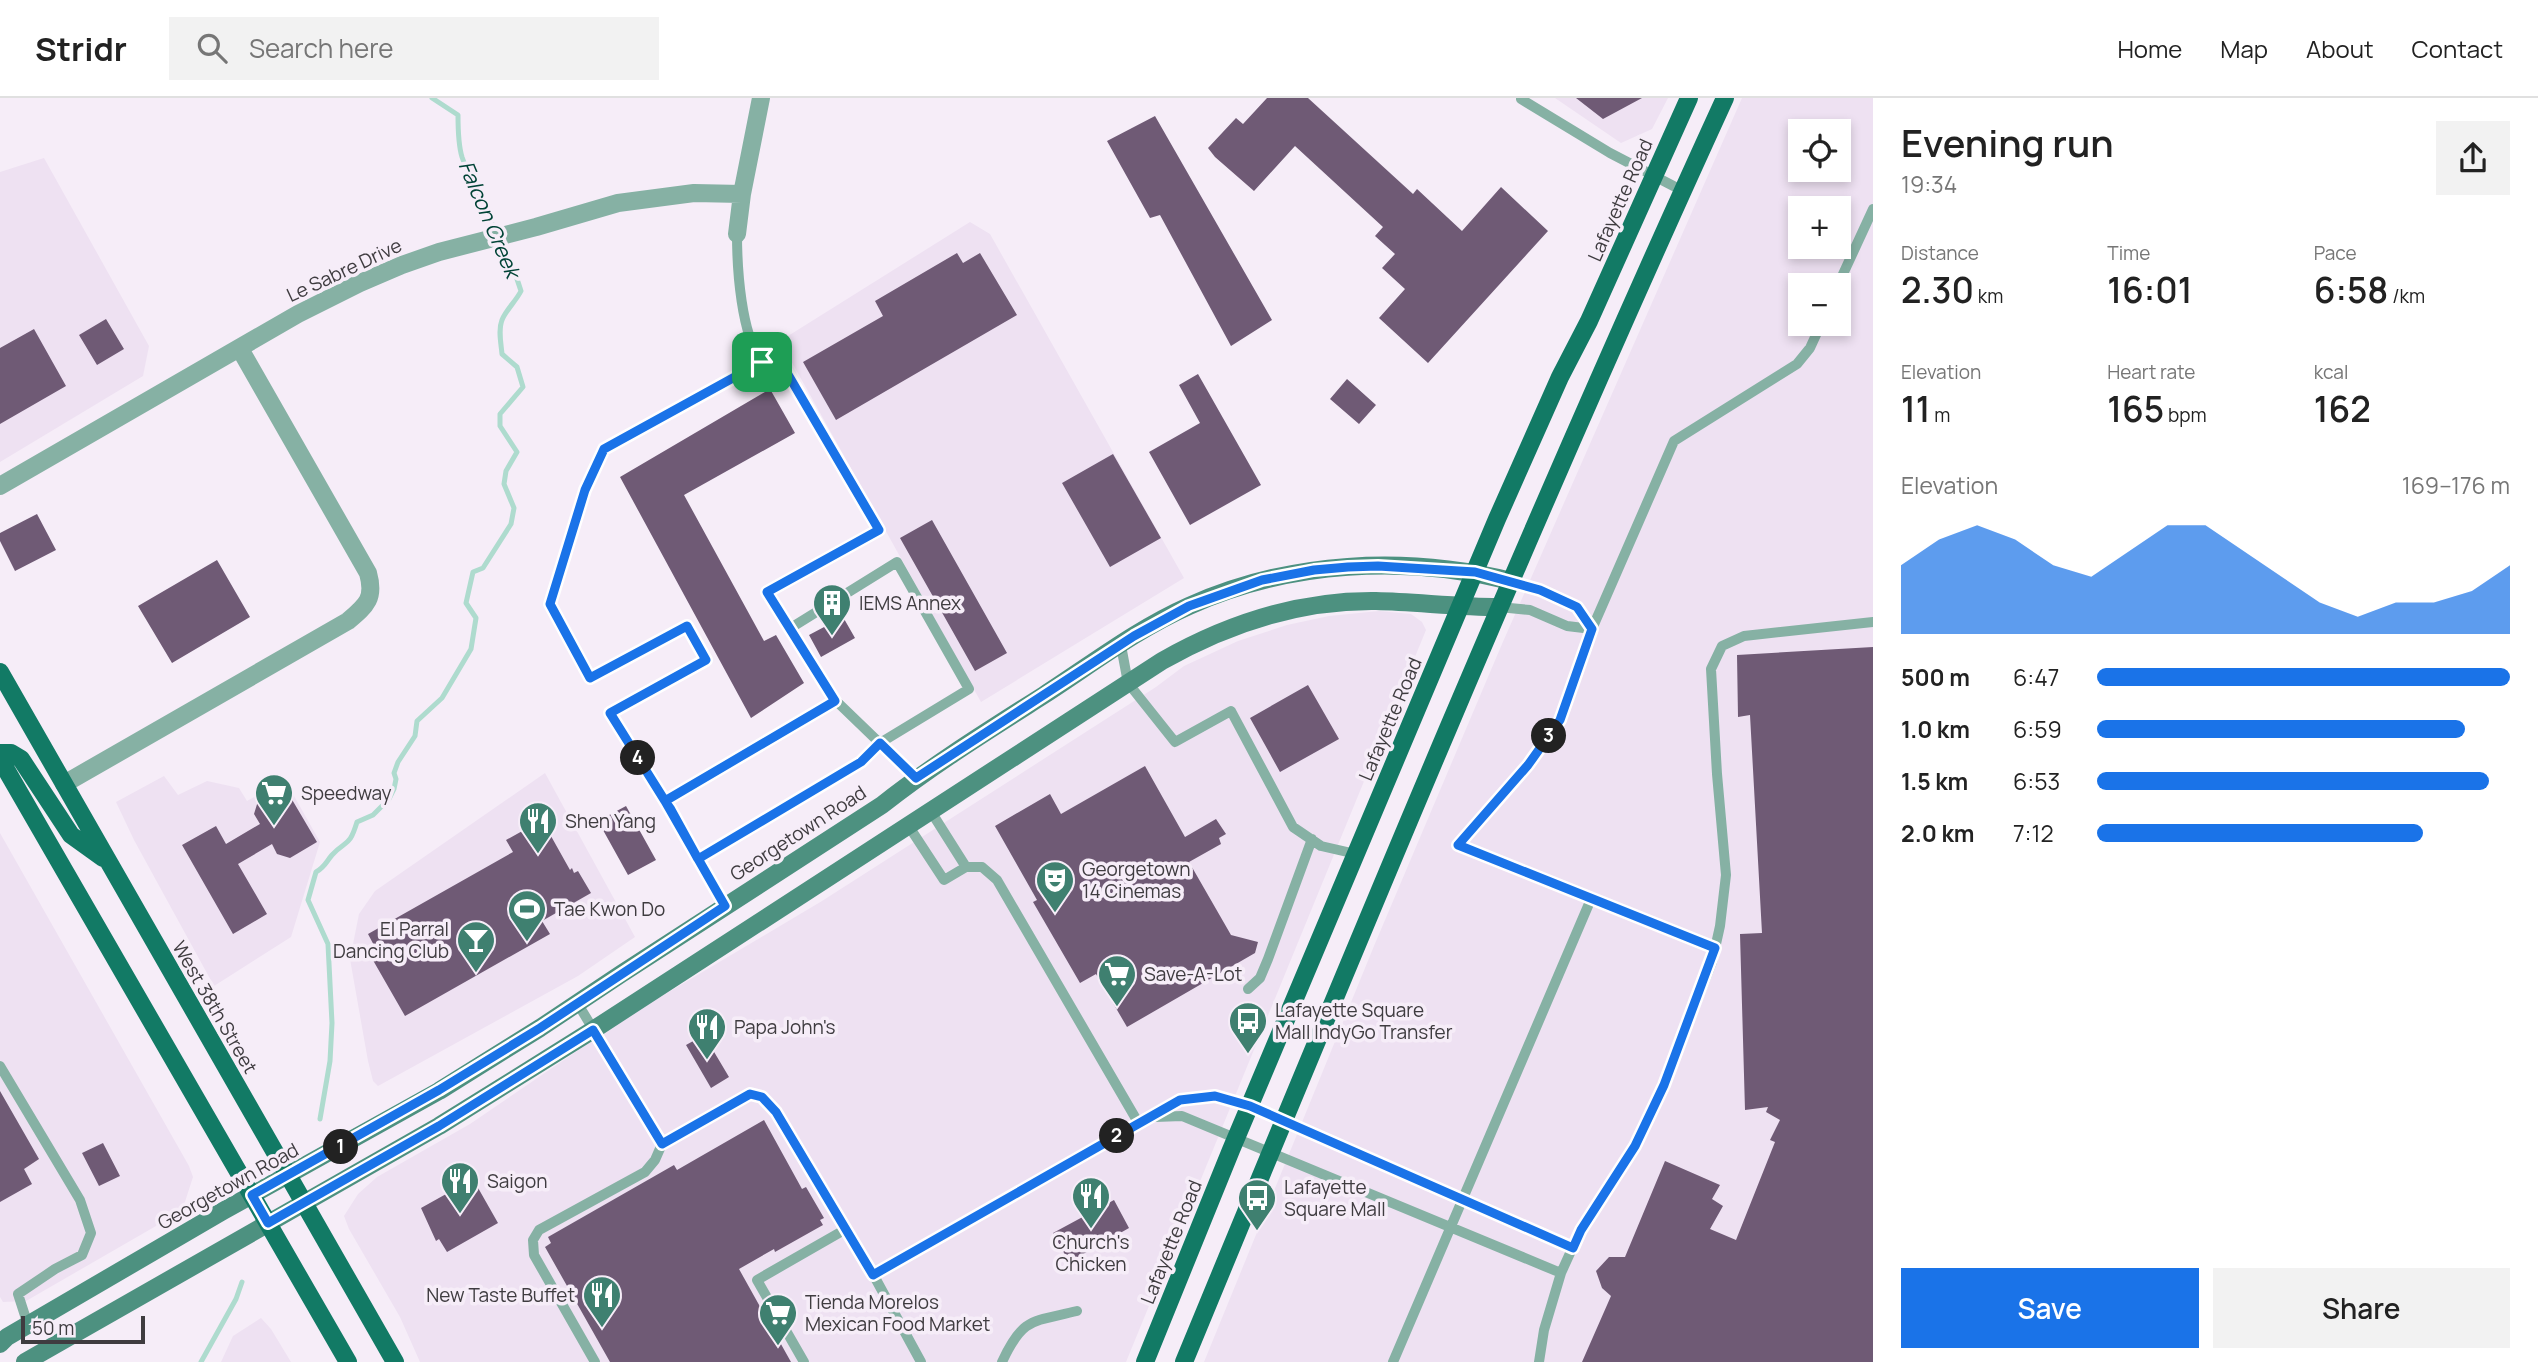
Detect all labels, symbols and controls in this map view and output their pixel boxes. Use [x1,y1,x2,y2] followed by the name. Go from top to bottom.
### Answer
[169,17,659,80] search box
[35,26,127,71] text: Stridr
[193,29,231,67] icon: search
[249,30,393,66] text: Search here
[2117,32,2182,65] text: Home
[2220,32,2268,65] text: Map
[2306,32,2374,65] text: About
[2412,32,2503,65] text: Contact
[1901,116,2114,168] text: Evening run
[1788,119,1851,336] map controls
[1788,119,1851,182] button: locate
[2436,121,2510,195] button: share
[1581,135,1659,265] street label: Lafayette Road
[453,156,528,284] water label: Falcon Creek
[1901,168,1957,200] text: 19:34
[1788,196,1851,259] button: +
[282,232,406,308] street label: Le Sabre Drive
[1901,240,1979,266] text: Distance
[2107,240,2150,266] text: Time
[2314,240,2357,266] text: Pace
[1901,266,1974,314] text: 2.30
[2107,266,2193,314] text: 16:01
[2314,266,2388,314] text: 6:58
[1788,273,1851,336] button: −
[1974,283,2003,309] text: km
[2388,283,2425,309] text: /km
[732,332,792,392] pin
[743,343,781,381] icon: arrive
[1901,359,1981,385] text: Elevation
[2107,359,2195,385] text: Heart rate
[2314,359,2348,385] text: kcal
[1901,385,1931,433] text: 11
[2107,385,2164,433] text: 165
[2314,385,2371,433] text: 162
[1931,402,1950,428] text: m
[2164,402,2207,428] text: bpm
[1901,469,1998,501] text: Elevation
[2402,469,2510,501] text: 169–176 m
[811,582,853,637] building icon: IEMS Annex
[859,590,961,616] place label: IEMS Annex
[1352,653,1428,785] street label: Lafayette Road
[1901,661,1970,693] text: 500 m
[2013,661,2059,693] text: 6:47
[1901,713,1970,745] text: 1.0 km
[2013,713,2062,745] text: 6:59
[1532,718,1566,754] pin: 3
[1543,722,1554,748] text: 3
[620,740,656,776] pin: 4
[632,744,643,770] text: 4
[1901,765,1968,797] text: 1.5 km
[2013,765,2060,797] text: 6:53
[253,772,295,827] supermarket icon: Speedway
[725,779,871,887] street label: Georgetown Road
[301,780,391,806] place label: Speedway
[517,800,559,855] restaurant icon: Shen Yang
[565,808,656,834] place label: Shen Yang
[1901,817,1974,849] text: 2.0 km
[2013,817,2054,849] text: 7:12
[1082,856,1191,904] place label: Georgetown 14 Cinemas
[1034,859,1076,914] theatre icon: Georgetown 14 Cinemas
[506,888,548,943] sports icon: Tae Kwon Do
[554,896,665,922] place label: Tae Kwon Do
[333,916,449,964] place label: El Parral Dancing Club
[455,919,497,974] bar icon: El Parral Dancing Club
[166,936,264,1078] street label: West 38th Street
[1096,953,1138,1008] supermarket icon: Save-A-Lot
[1144,961,1242,987] place label: Save-A-Lot
[1275,997,1453,1045] place label: Lafayette Square Mall IndyGo Transfer
[1227,1000,1269,1055] bus stop icon: Lafayette Square Mall IndyGo Transfer
[686,1006,728,1061] restaurant icon: Papa John's
[734,1014,836,1040] place label: Papa John's
[1100,1118,1134,1154] pin: 2
[1111,1122,1122,1148] text: 2
[324,1130,358,1164] pin: 1
[336,1133,345,1159] text: 1
[153,1136,303,1236] street label: Georgetown Road
[439,1160,481,1215] restaurant icon: Saigon
[487,1168,547,1194] place label: Saigon
[1284,1174,1386,1222] place label: Lafayette Square Mall
[1070,1175,1112,1230] restaurant icon: Church's Chicken
[1134,1176,1208,1308] street label: Lafayette Road
[1236,1177,1278,1232] bus stop icon: Lafayette Square Mall
[1053,1229,1129,1277] place label: Church's Chicken
[1901,1268,2199,1348] button: Save
[2213,1268,2510,1348] button: Share
[581,1274,623,1329] restaurant icon: New Taste Buffet
[426,1282,575,1308] place label: New Taste Buffet
[805,1289,990,1337] place label: Tienda Morelos Mexican Food Market
[757,1292,799,1347] supermarket icon: Tienda Morelos Mexican Food Market
[21,1313,145,1345] scale bar
[32,1315,74,1341] text: 50 m

